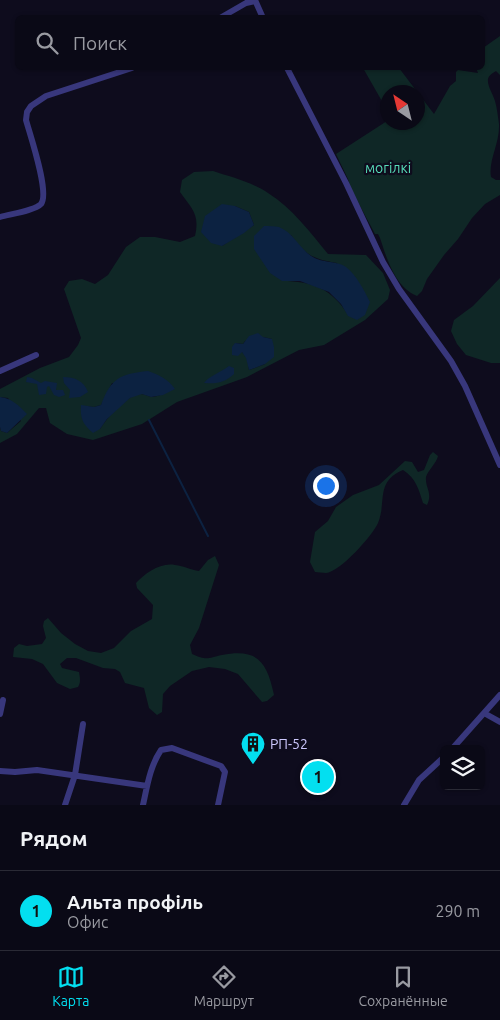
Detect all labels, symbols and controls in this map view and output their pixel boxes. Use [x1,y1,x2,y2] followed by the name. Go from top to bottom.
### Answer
[15,15,485,70] search box
[33,29,61,57] icon: search
[73,32,127,54] text: Поиск
[380,85,425,130] north arrow
[365,160,411,176] park label: могілкі
[313,473,339,499] your location
[240,731,266,765] building icon: РП-52
[270,736,308,752] place label: РП-52
[440,745,485,790] map controls
[440,745,485,790] button: layers
[302,758,334,796] pin: 1
[20,826,88,850] text: Рядом
[67,891,203,913] text: Альта профіль
[31,902,41,920] text: 1
[435,902,480,920] text: 290 m
[67,913,108,931] text: Офис
[52,963,89,1009] tab: Карта
[194,963,254,1009] tab: Маршрут
[358,963,448,1009] tab: Сохранённые

